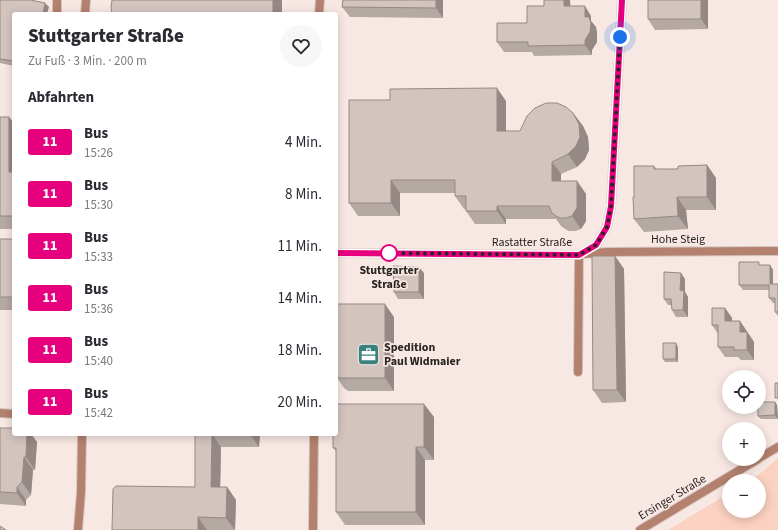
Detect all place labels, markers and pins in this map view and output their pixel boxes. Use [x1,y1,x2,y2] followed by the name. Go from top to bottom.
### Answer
[380,244,398,262] marker: Stuttgarter Straße
[359,262,419,293] place label: Stuttgarter Straße
[384,339,461,370] place label: Spedition Paul Widmaier
[356,341,382,367] office icon: Spedition Paul Widmaier

